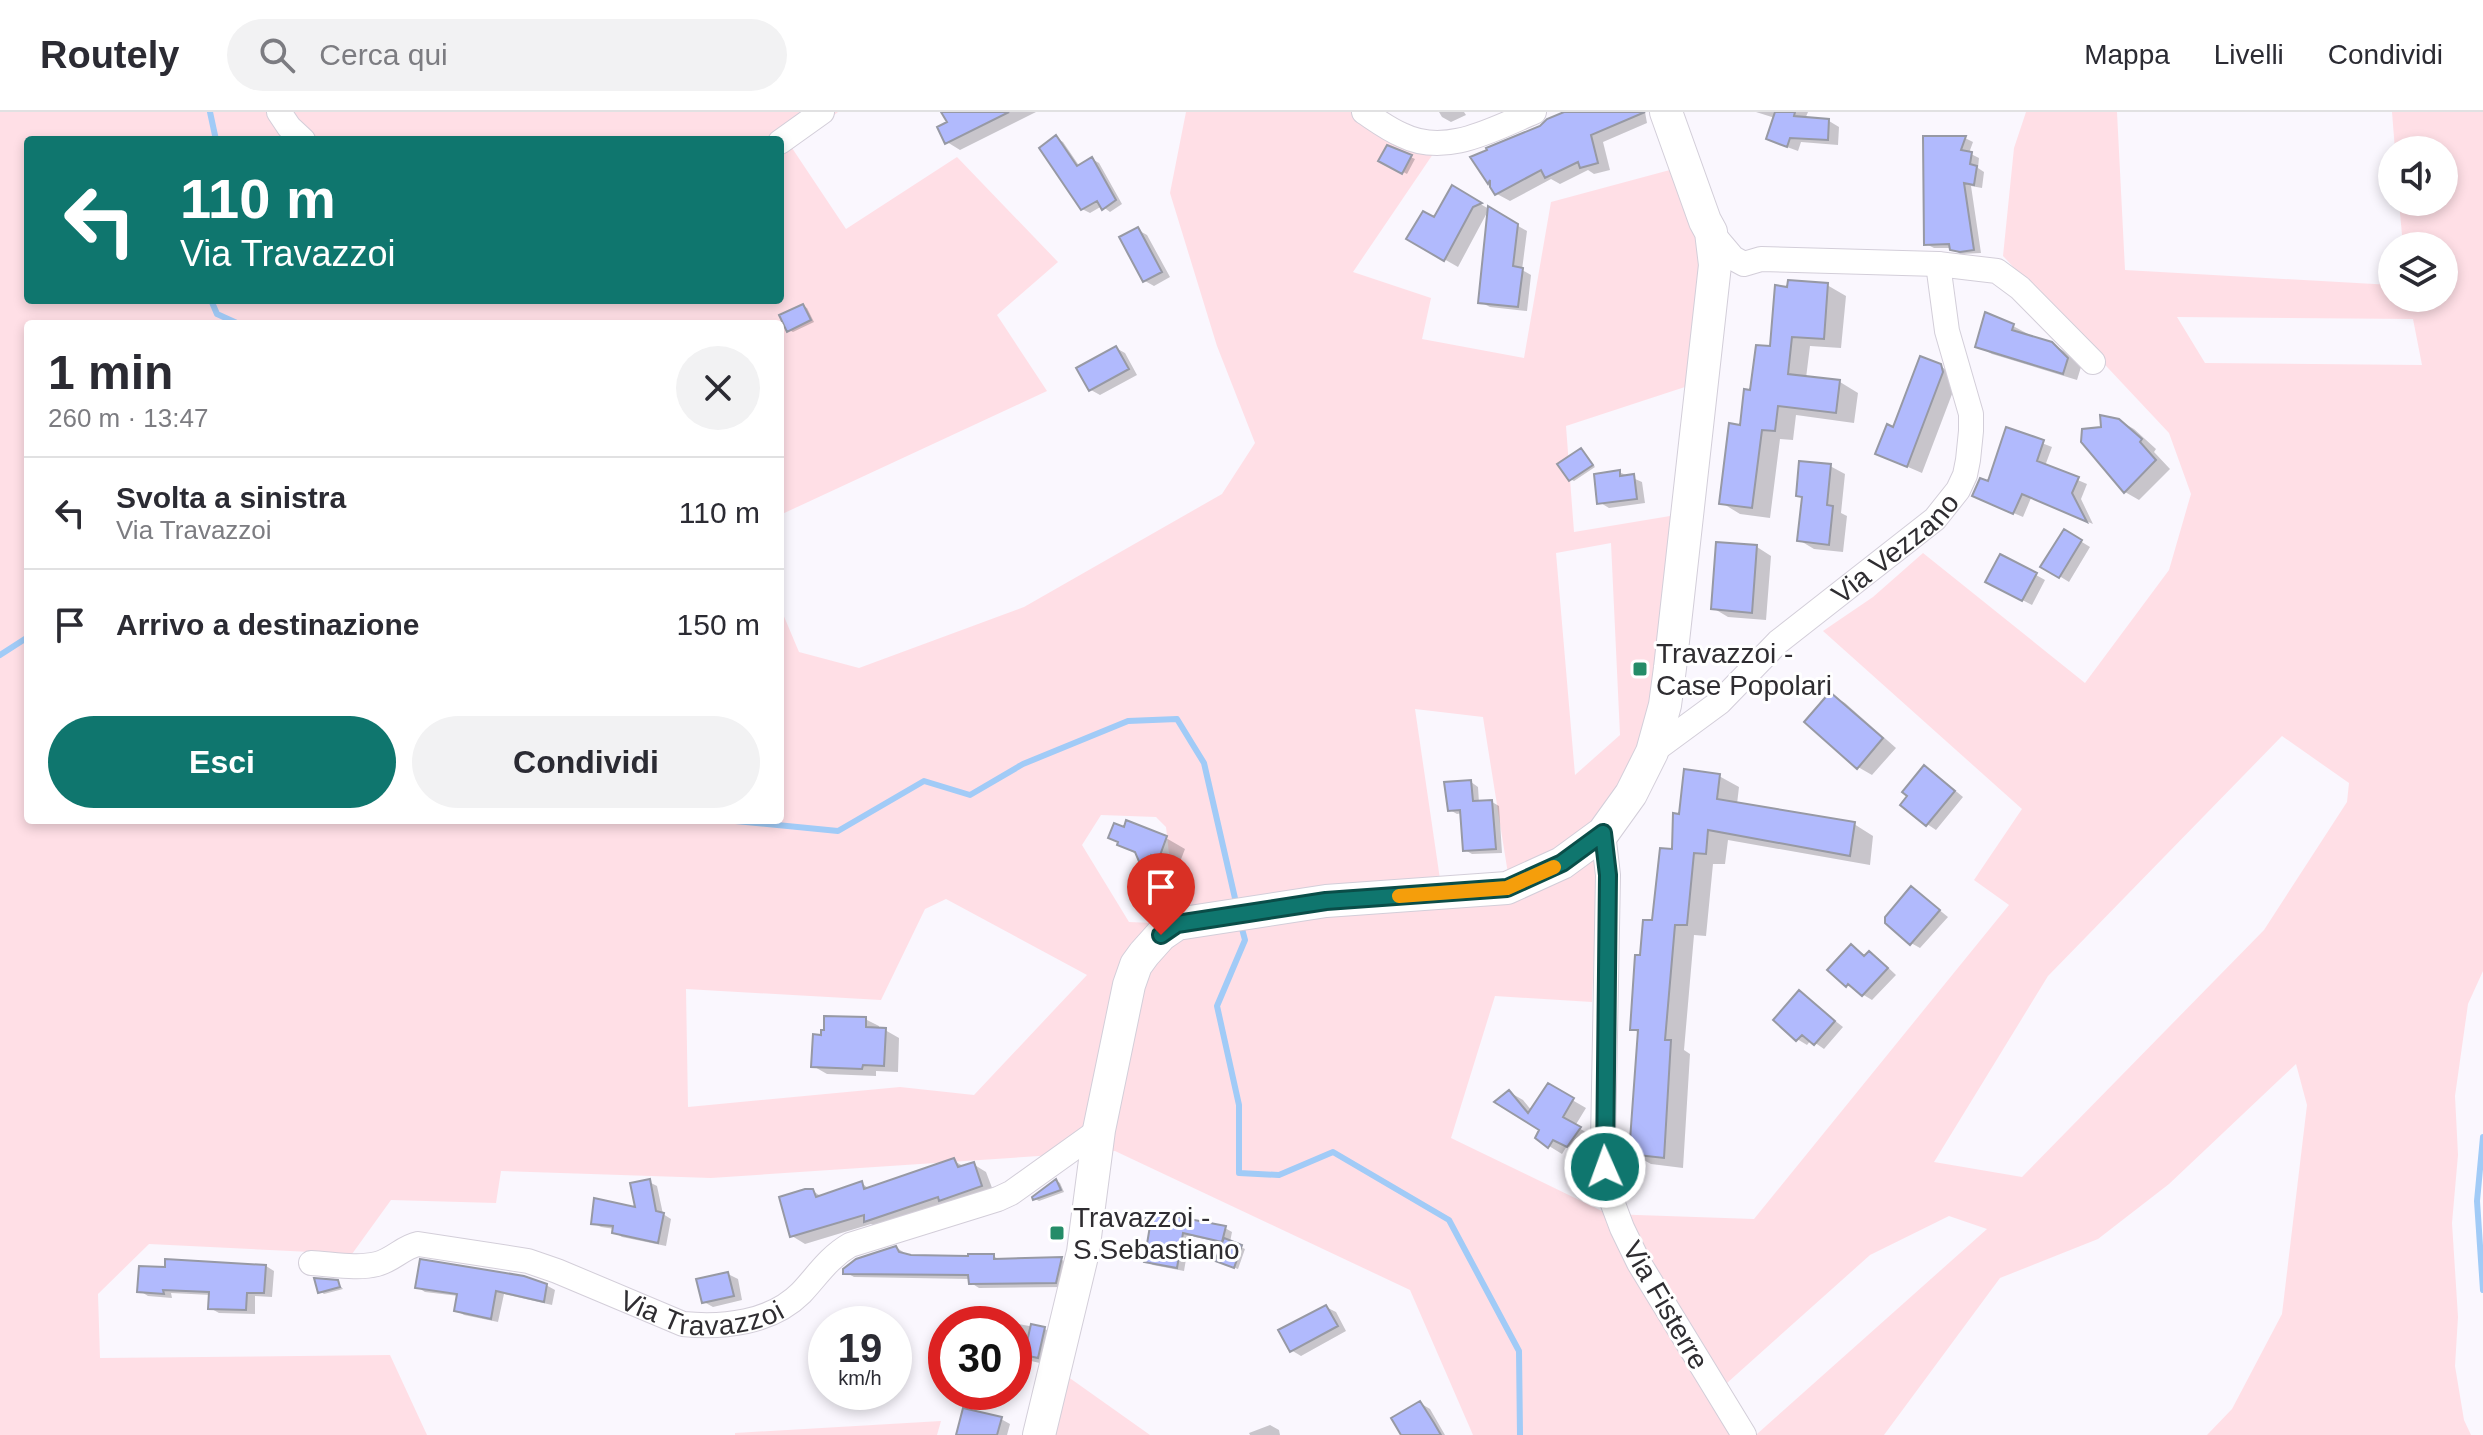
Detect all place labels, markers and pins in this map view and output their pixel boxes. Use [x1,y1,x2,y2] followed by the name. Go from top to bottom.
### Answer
[1656,638,1832,701] place label: Travazzoi - Case Popolari
[1631,660,1649,678] marker: Travazzoi - Case Popolari
[1127,853,1195,935] pin
[1073,1202,1240,1265] place label: Travazzoi - S.Sebastiano
[1048,1224,1066,1242] marker: Travazzoi - S.Sebastiano

